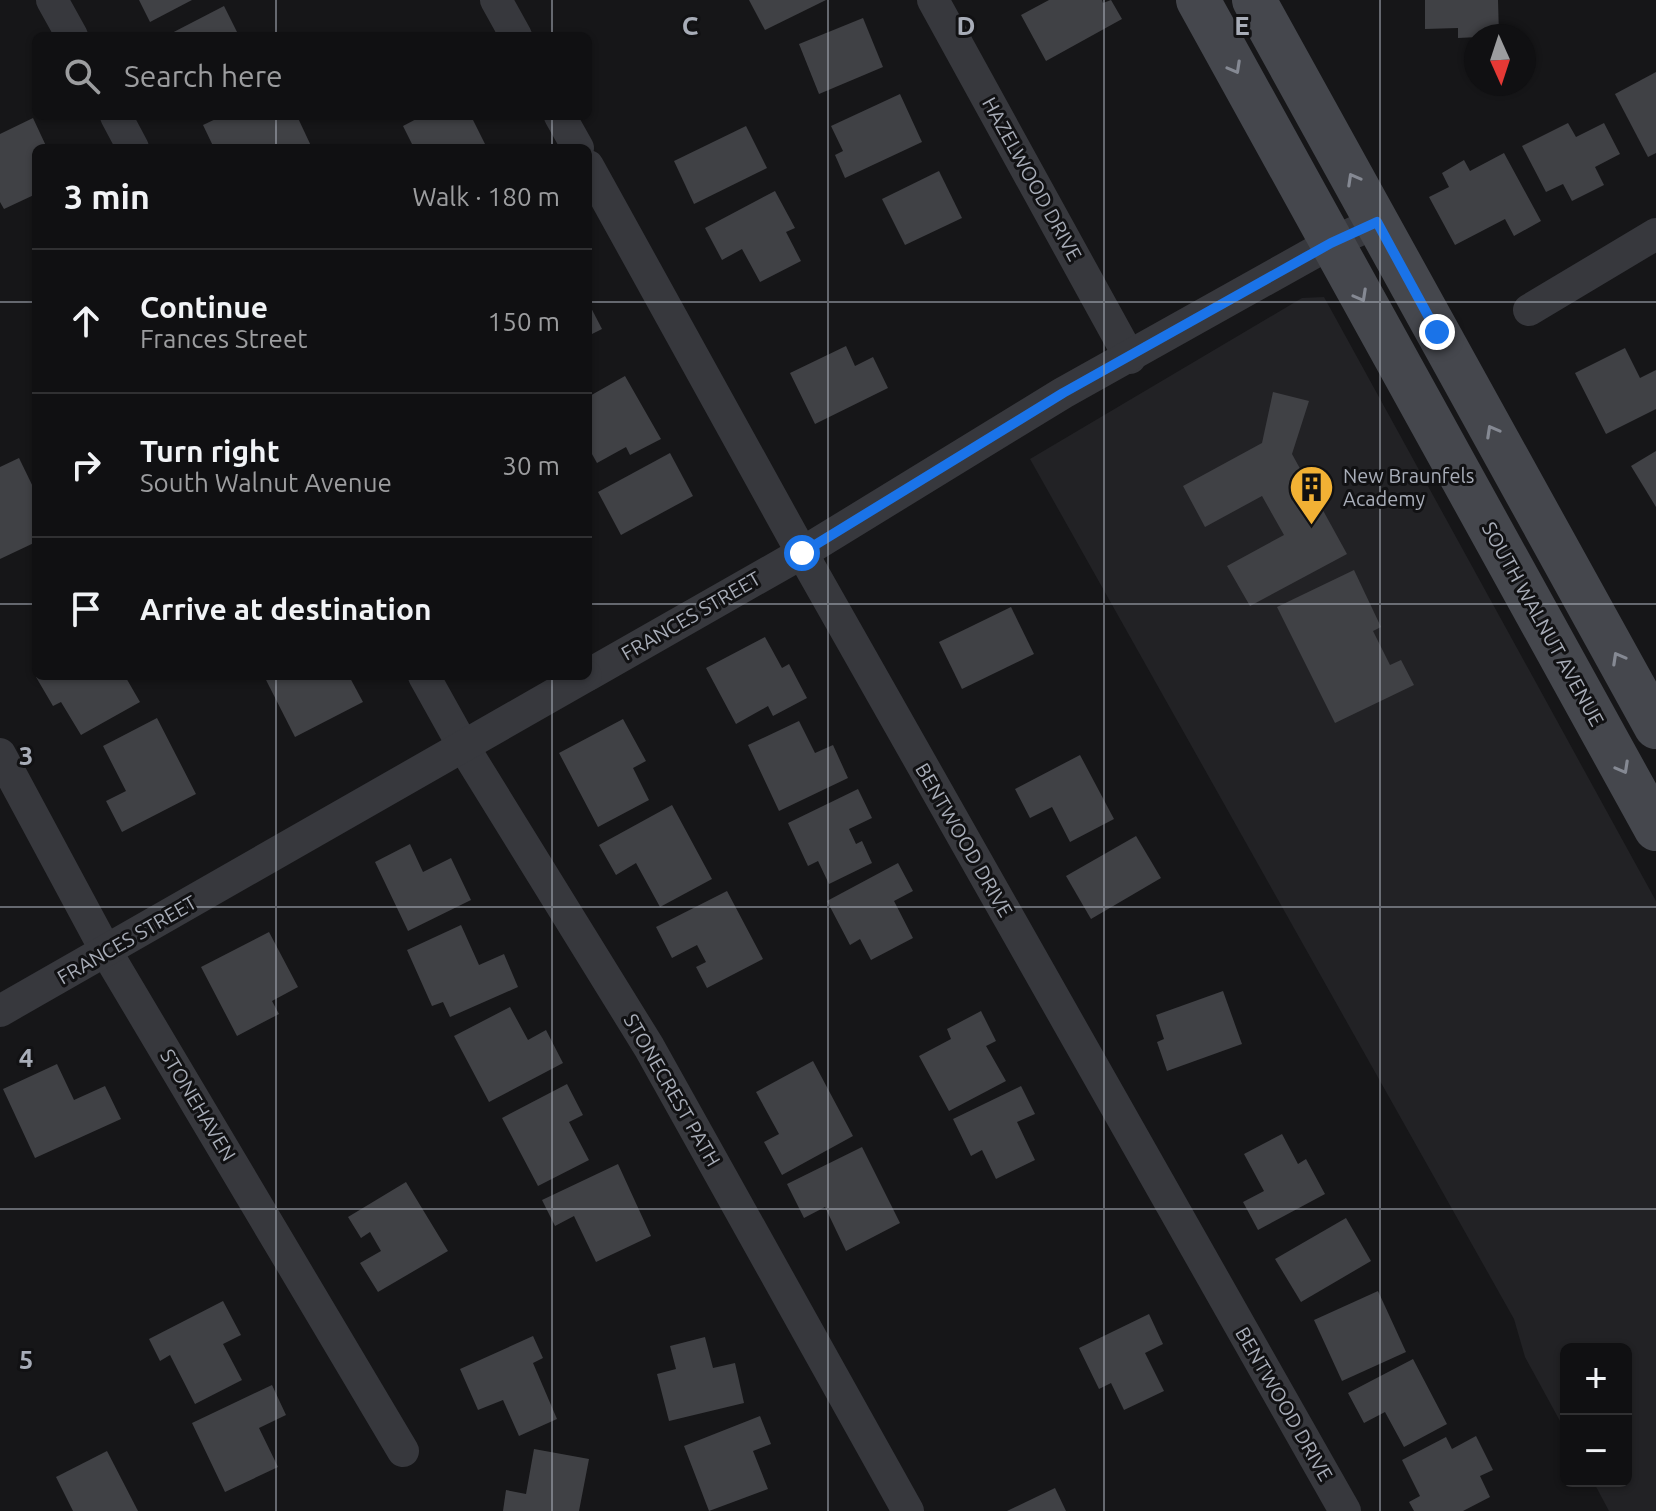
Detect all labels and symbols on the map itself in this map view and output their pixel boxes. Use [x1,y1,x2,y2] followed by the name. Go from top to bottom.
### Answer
[682,11,699,40] text: C
[957,11,975,40] text: D
[1234,11,1250,40] text: E
[1464,24,1536,96] north arrow
[1225,60,1241,74] one-way arrow
[978,93,1087,264] street label: HAZELWOOD DRIVE
[1347,173,1363,188] one-way arrow
[1351,288,1366,302] one-way arrow
[1419,314,1455,350] route end
[1487,425,1502,439] one-way arrow
[1288,464,1336,527] building icon: New Braunfels Academy
[1343,464,1474,510] place label: New Braunfels Academy
[1478,518,1609,730] street label: SOUTH WALNUT AVENUE
[784,535,820,571] route start
[617,566,764,665] street label: FRANCES STREET
[1612,653,1628,667] one-way arrow
[19,741,33,770] text: 3
[911,759,1018,921] street label: BENTWOOD DRIVE
[1613,760,1628,775] one-way arrow
[53,890,200,989] street label: FRANCES STREET
[619,1009,725,1170] street label: STONECREST PATH
[19,1043,33,1072] text: 4
[156,1045,241,1165] street label: STONEHAVEN
[1231,1323,1338,1485] street label: BENTWOOD DRIVE
[19,1345,33,1374] text: 5

